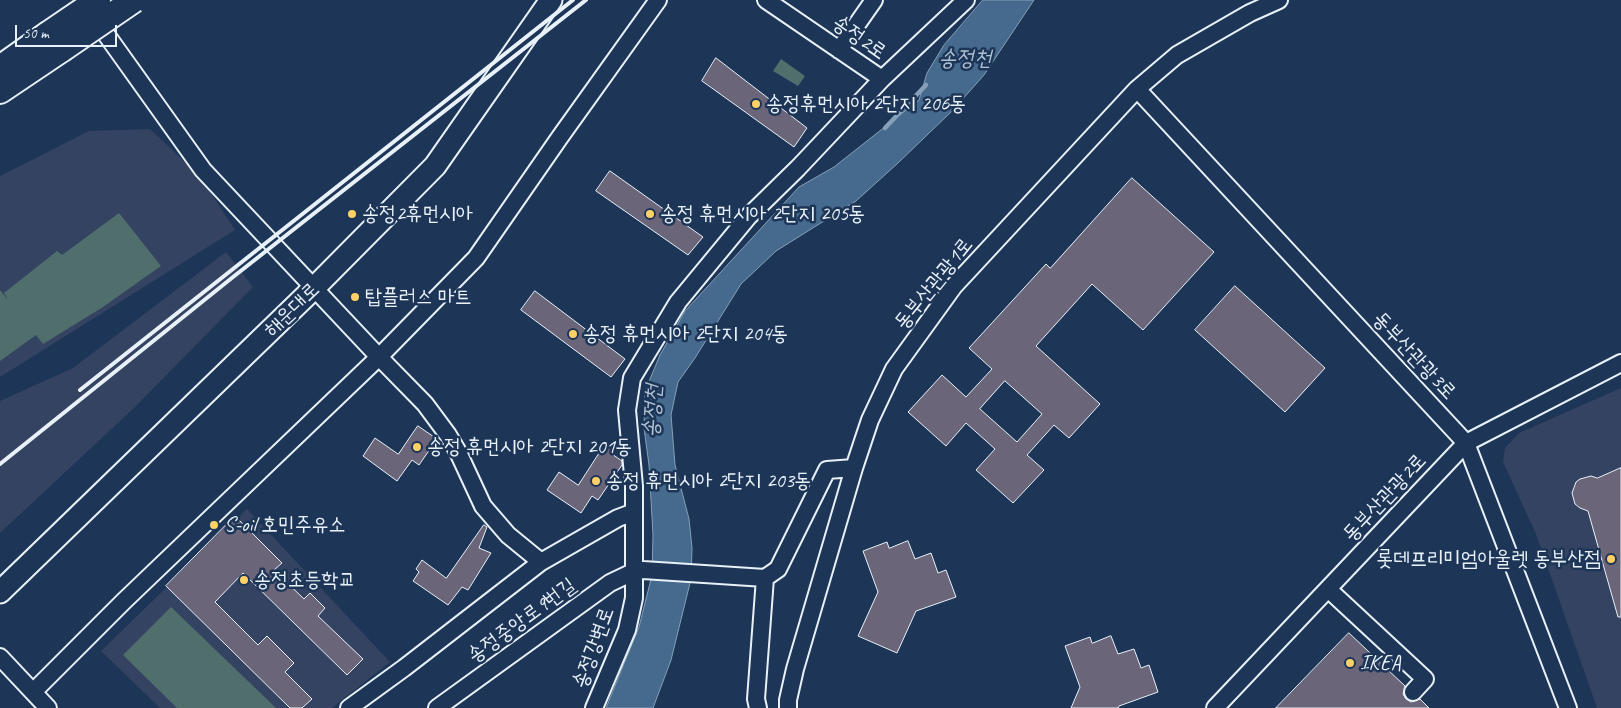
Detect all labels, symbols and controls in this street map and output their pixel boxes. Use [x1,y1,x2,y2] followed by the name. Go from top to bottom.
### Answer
[827,10,891,66] street label: 송정2로
[18,15,120,47] scale bar
[23,24,49,43] text: 50 m
[938,46,992,72] water label: 송정천
[766,91,966,117] place label: 송정휴먼시아 2단지 206동
[750,98,762,110] marker: 송정휴먼시아 2단지 206동
[362,201,473,227] place label: 송정2휴먼시아
[660,201,865,227] place label: 송정 휴먼시아 2단지 205동
[346,208,358,220] marker: 송정2휴먼시아
[644,208,656,220] marker: 송정 휴먼시아 2단지 205동
[889,233,979,335] street label: 동부산관광1로
[259,277,325,343] street label: 해운대로
[365,284,471,310] place label: 탑플러스 마트
[349,291,361,303] marker: 탑플러스 마트
[1367,307,1461,405] street label: 동부산관광3로
[583,321,788,347] place label: 송정 휴먼시아 2단지 204동
[567,328,579,340] marker: 송정 휴먼시아 2단지 204동
[638,384,668,438] water label: 송정천
[427,434,632,460] place label: 송정 휴먼시아 2단지 201동
[411,441,423,453] marker: 송정 휴먼시아 2단지 201동
[1338,449,1432,547] street label: 동부산관광2로
[606,468,811,494] place label: 송정 휴먼시아 2단지 203동
[590,475,602,487] marker: 송정 휴먼시아 2단지 203동
[224,512,346,538] place label: S-oil 호민주유소
[208,519,220,531] marker: S-oil 호민주유소
[1376,546,1601,572] place label: 롯데프리미엄아울렛 동부산점
[1605,553,1617,565] marker: 롯데프리미엄아울렛 동부산점
[254,567,355,593] place label: 송정초등학교
[463,573,581,669] street label: 송정중앙로9번길
[238,574,250,586] marker: 송정초등학교
[568,604,620,692] street label: 송정강변로
[1360,650,1401,676] place label: IKEA
[1344,657,1356,669] marker: IKEA

